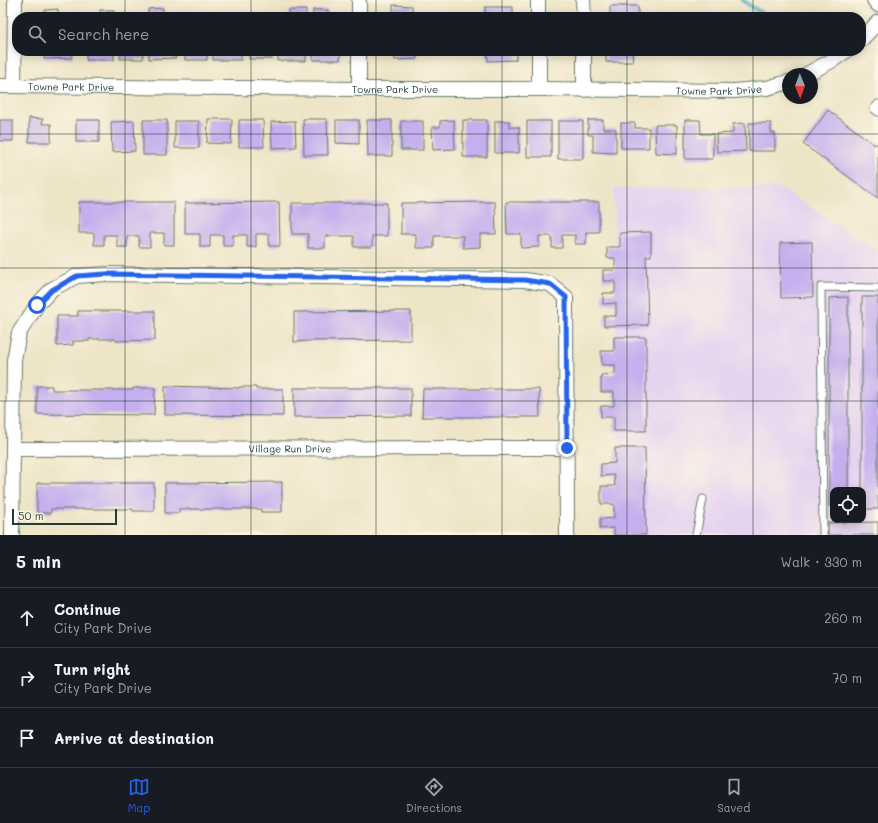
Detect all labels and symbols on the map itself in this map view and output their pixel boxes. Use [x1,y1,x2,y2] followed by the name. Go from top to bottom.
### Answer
[782,68,818,104] north arrow
[28,79,114,94] street label: Towne Park Drive
[676,81,763,98] street label: Towne Park Drive
[352,82,438,96] street label: Towne Park Drive
[28,296,46,314] route start
[558,439,576,457] route end
[248,441,332,456] street label: Village Run Drive
[12,507,117,526] scale bar

